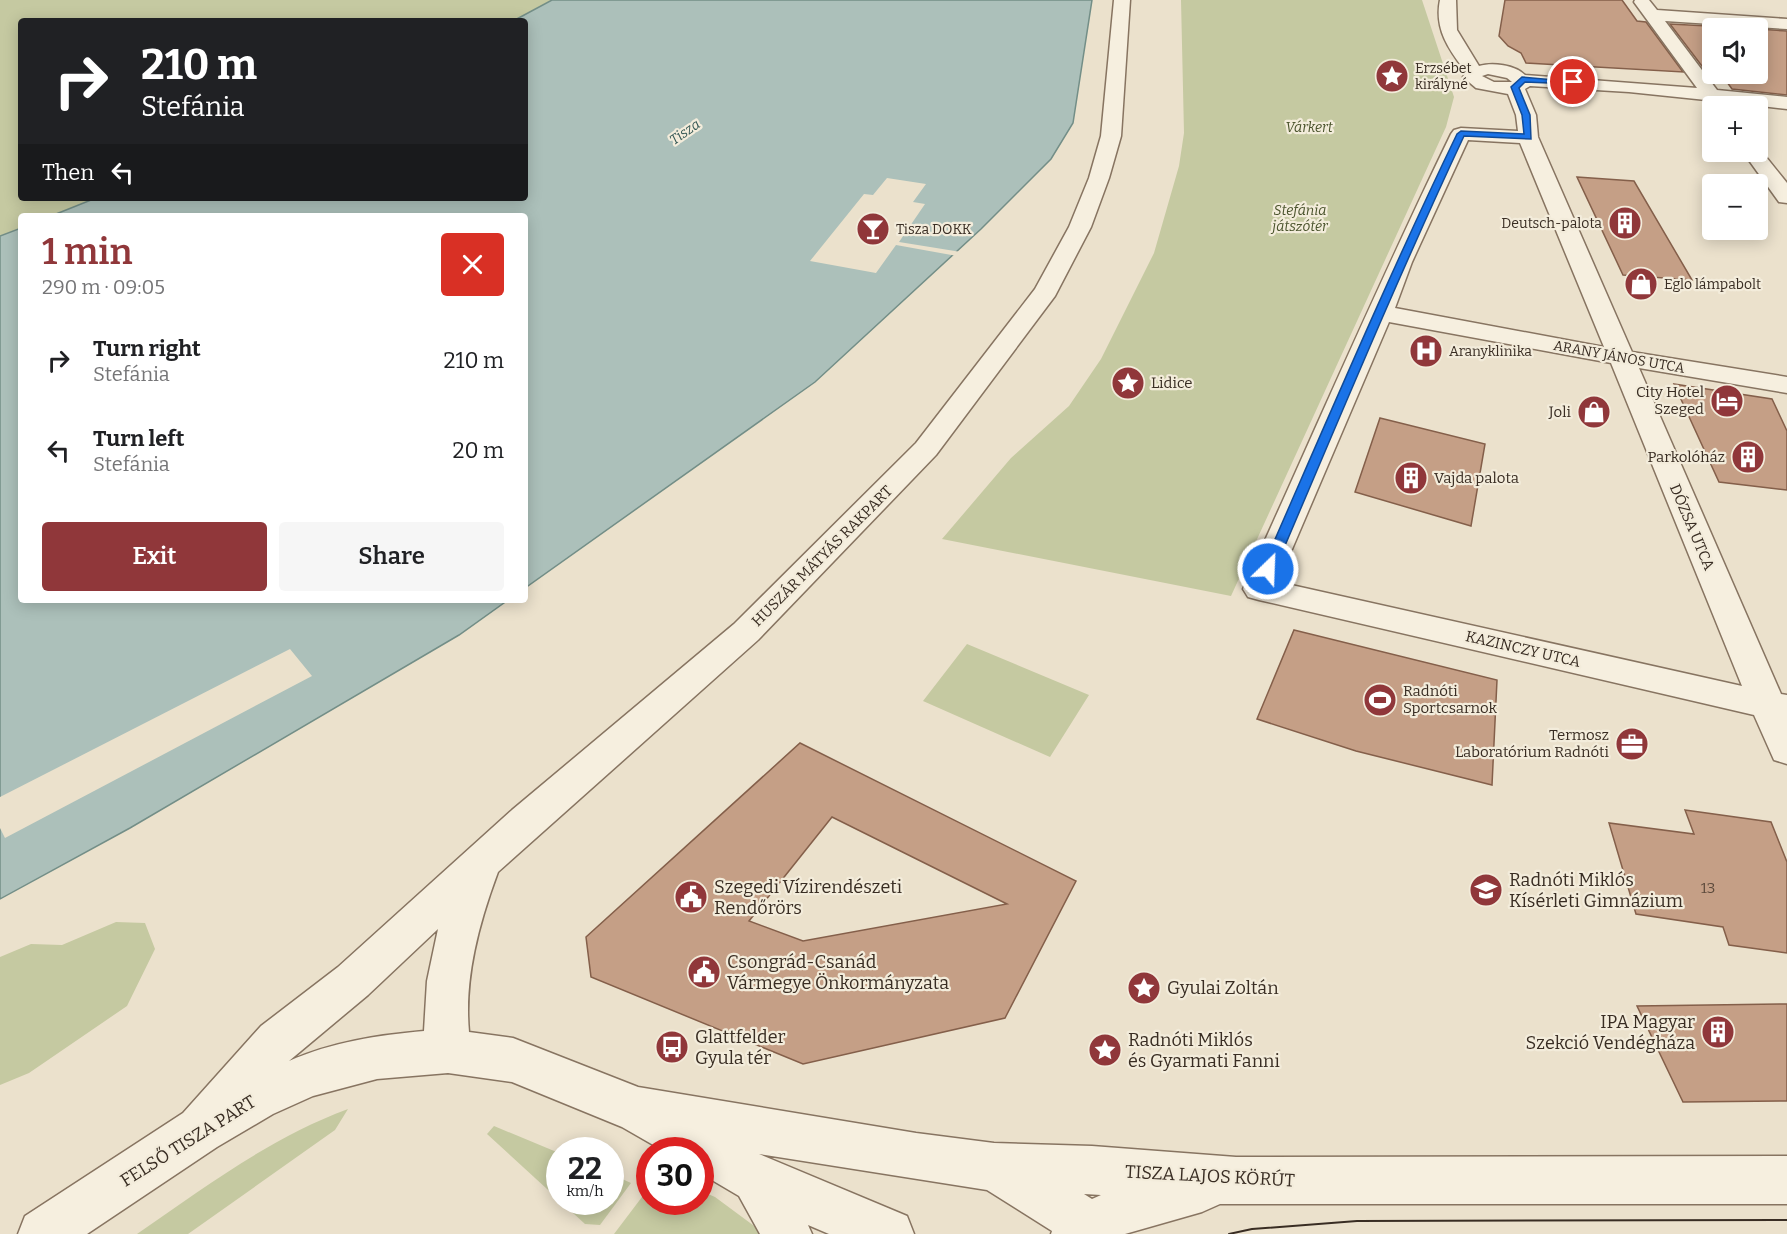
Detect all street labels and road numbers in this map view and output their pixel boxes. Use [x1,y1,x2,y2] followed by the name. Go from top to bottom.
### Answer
[1552,336,1686,377] street label: ARANY JÁNOS UTCA
[1666,481,1718,573] street label: DÓZSA UTCA
[748,482,896,630] street label: HUSZÁR MÁTYÁS RAKPART
[1464,627,1583,671] street label: KAZINCZY UTCA
[116,1089,260,1192] street label: FELSŐ TISZA PART
[1125,1160,1296,1191] street label: TISZA LAJOS KÖRÚT

